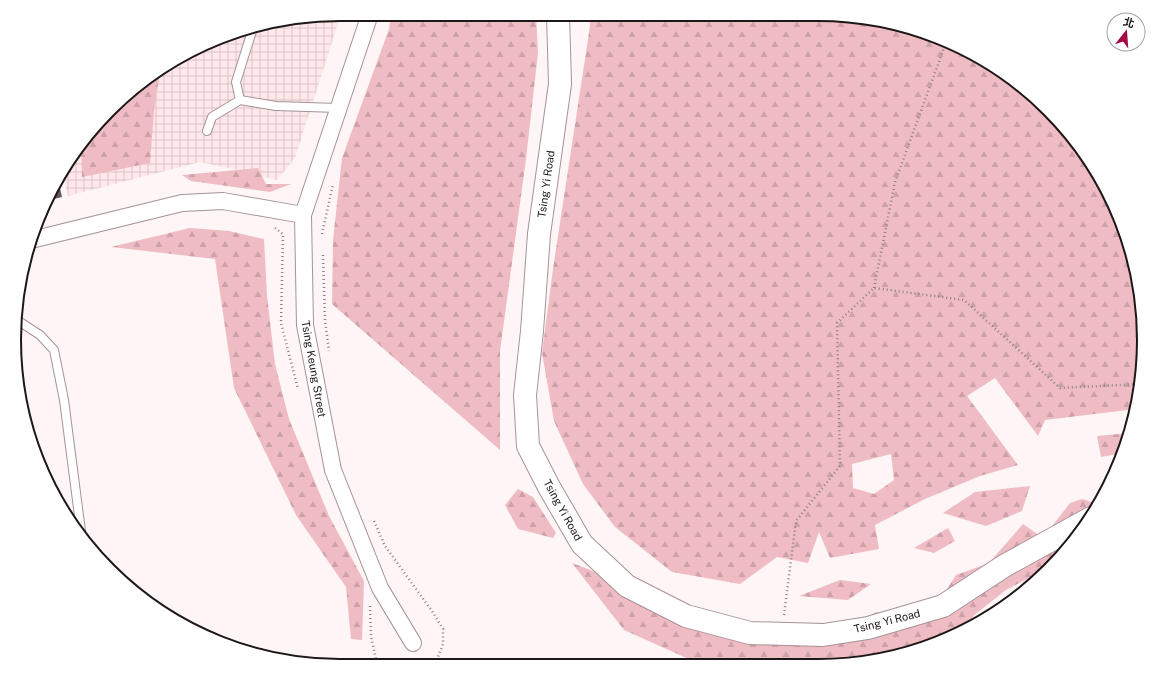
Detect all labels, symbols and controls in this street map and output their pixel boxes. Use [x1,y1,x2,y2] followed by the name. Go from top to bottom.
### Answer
[1106,12,1146,52] north arrow
[1122,15,1136,30] text: 北
[535,150,557,218] street label: Tsing Yi Road
[300,320,328,418] street label: Tsing Keung Street
[541,477,585,543] street label: Tsing Yi Road
[853,607,921,635] street label: Tsing Yi Road

